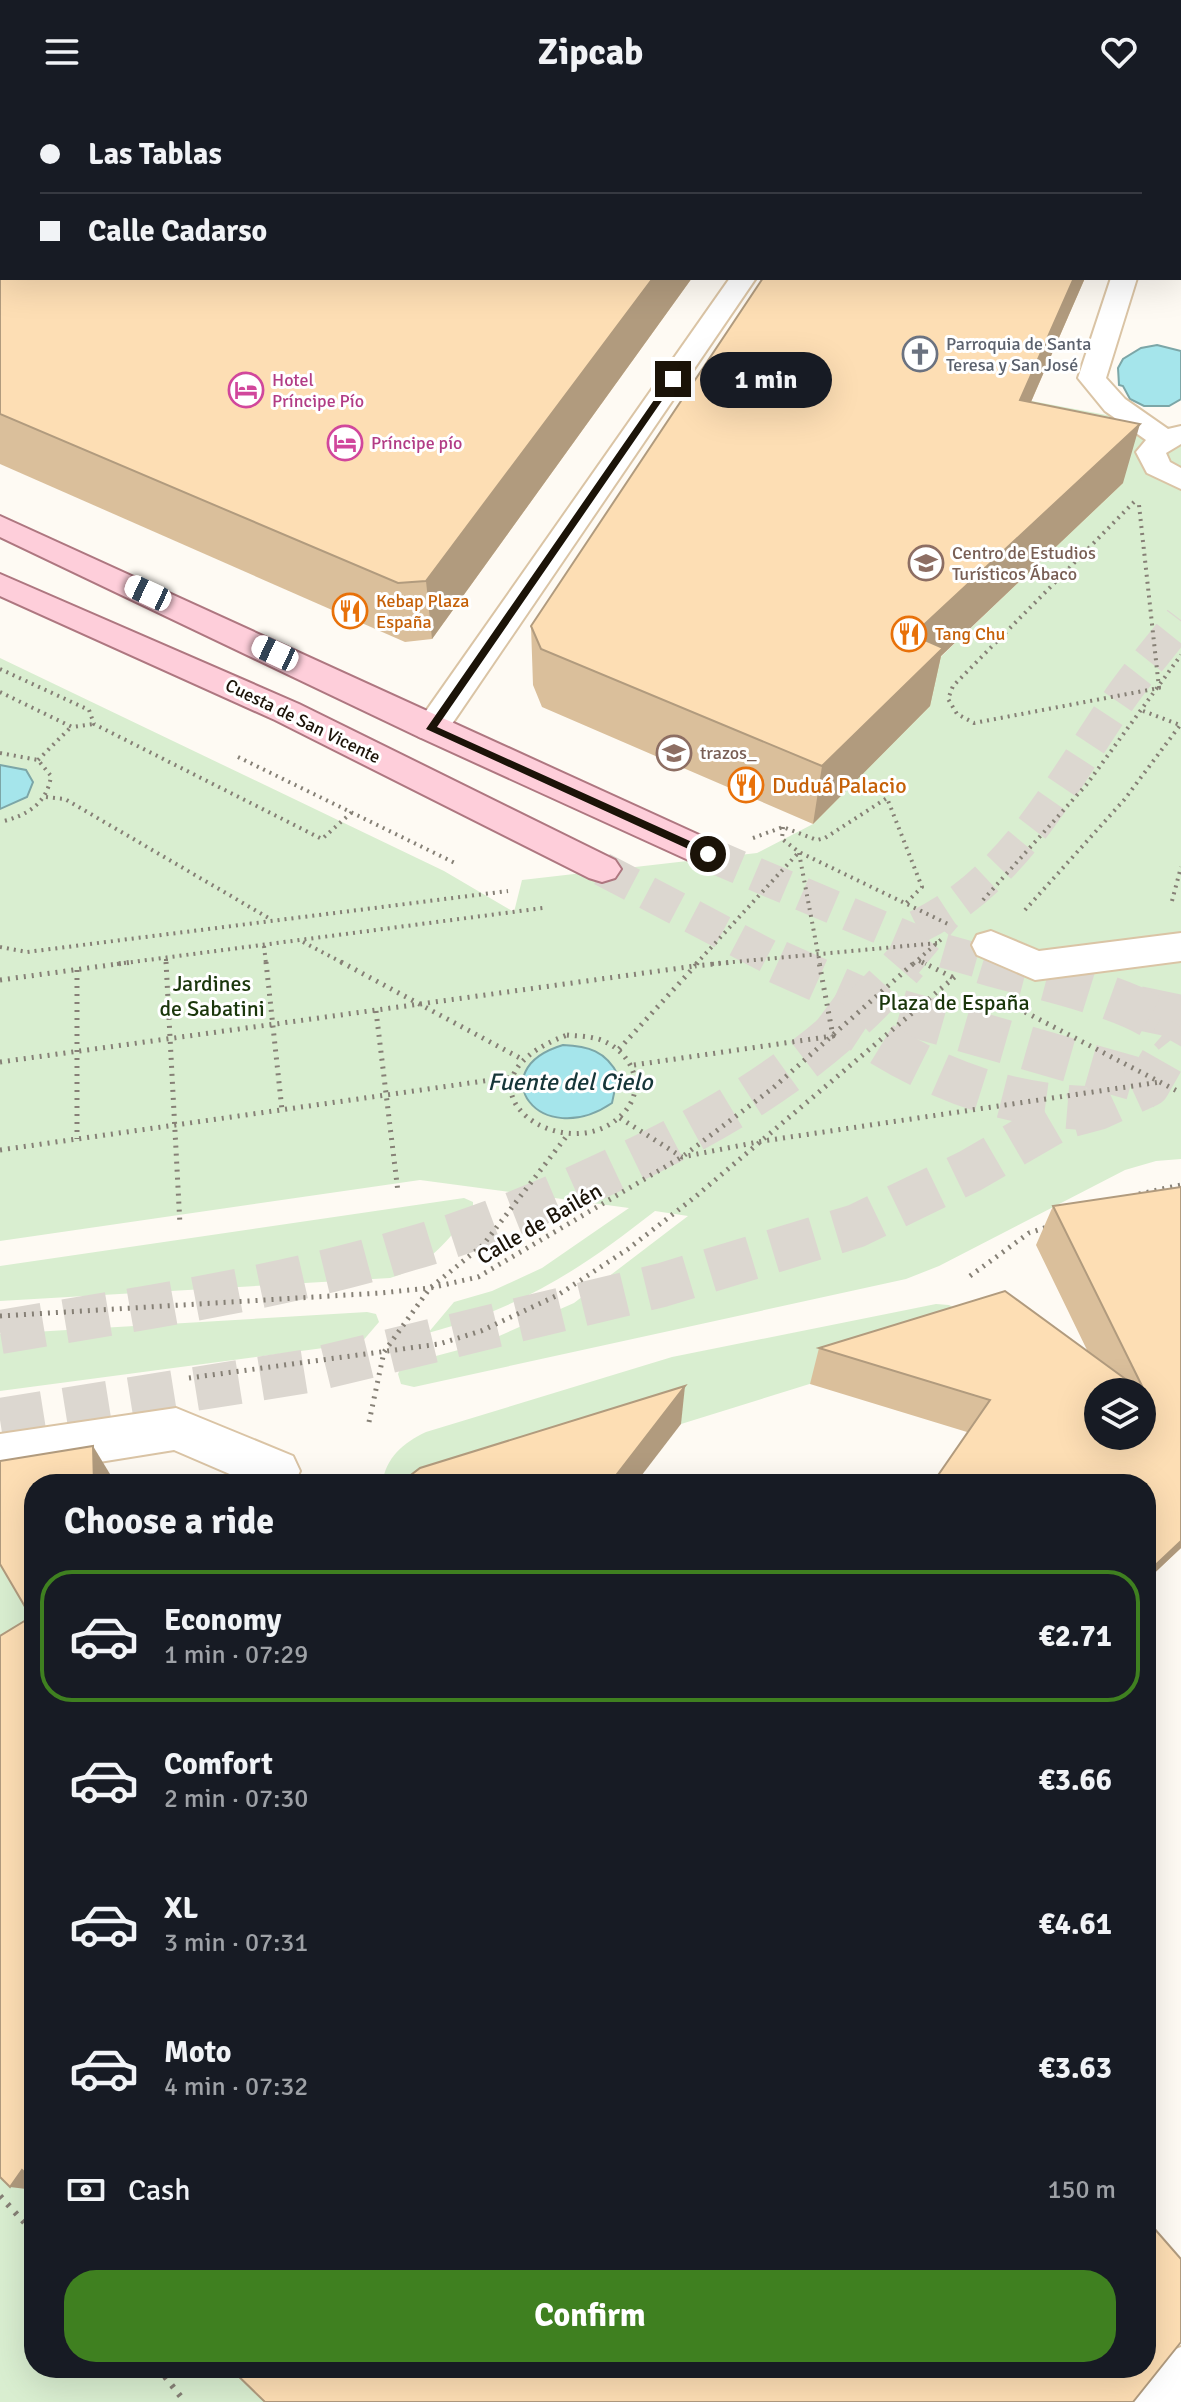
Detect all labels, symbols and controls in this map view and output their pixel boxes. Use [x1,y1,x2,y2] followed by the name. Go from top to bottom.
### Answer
[40,30,84,74] icon: menu
[538,30,643,75] text: Zipcab
[1097,30,1141,74] icon: heart
[88,136,222,173] text: Las Tablas
[88,213,267,250] text: Calle Cadarso
[946,333,1091,376] place label: Parroquia de Santa Teresa y San José
[901,335,939,373] church icon: Parroquia de Santa Teresa y San José
[701,351,833,407] callout: 1 min
[655,361,691,397] route end
[735,364,797,396] text: 1 min
[272,369,364,412] place label: Hotel Príncipe Pío
[227,371,265,409] hotel icon: Hotel Príncipe Pío
[326,424,364,462] hotel icon: Príncipe pío
[371,432,462,454] place label: Príncipe pío
[952,542,1096,585] place label: Centro de Estudios Turísticos Ábaco
[907,544,945,582] school or university icon: Centro de Estudios Turísticos Ábaco
[121,572,175,614] car
[376,590,469,633] place label: Kebap Plaza España
[331,592,369,630] restaurant icon: Kebap Plaza España
[890,615,928,653] restaurant icon: Tang Chu
[935,623,1005,645] place label: Tang Chu
[248,632,302,674] car
[222,674,384,768] street label: Cuesta de San Vicente
[655,734,693,772] school or university icon: trazos_
[700,742,757,764] place label: trazos_
[727,766,765,804] restaurant icon: Duduá Palacio
[772,772,907,799] place label: Duduá Palacio
[690,836,726,872] route start
[159,970,265,1022] park label: Jardines de Sabatini
[878,989,1030,1016] park label: Plaza de España
[488,1067,654,1097] water label: Fuente del Cielo
[472,1177,607,1270] street label: Calle de Bailén
[1084,1378,1156,1450] map controls
[1084,1378,1156,1450] button: layers
[64,1499,274,1544] text: Choose a ride
[68,1600,140,1672] icon: car
[164,1602,281,1639] text: Economy
[1039,1618,1112,1655] text: €2.71
[164,1639,308,1671] text: 1 min · 07:29
[68,1744,140,1816] icon: car
[164,1746,273,1783] text: Comfort
[1039,1762,1112,1799] text: €3.66
[164,1783,308,1815] text: 2 min · 07:30
[68,1888,140,1960] icon: car
[164,1890,198,1927] text: XL
[1039,1906,1112,1943] text: €4.61
[164,1927,308,1959] text: 3 min · 07:31
[68,2032,140,2104] icon: car
[164,2034,231,2071] text: Moto
[1039,2050,1112,2087] text: €3.63
[164,2071,308,2103] text: 4 min · 07:32
[64,2168,108,2212] icon: cash
[128,2172,191,2209] text: Cash
[1047,2174,1116,2206] text: 150 m
[64,2270,1116,2362] button: Confirm

